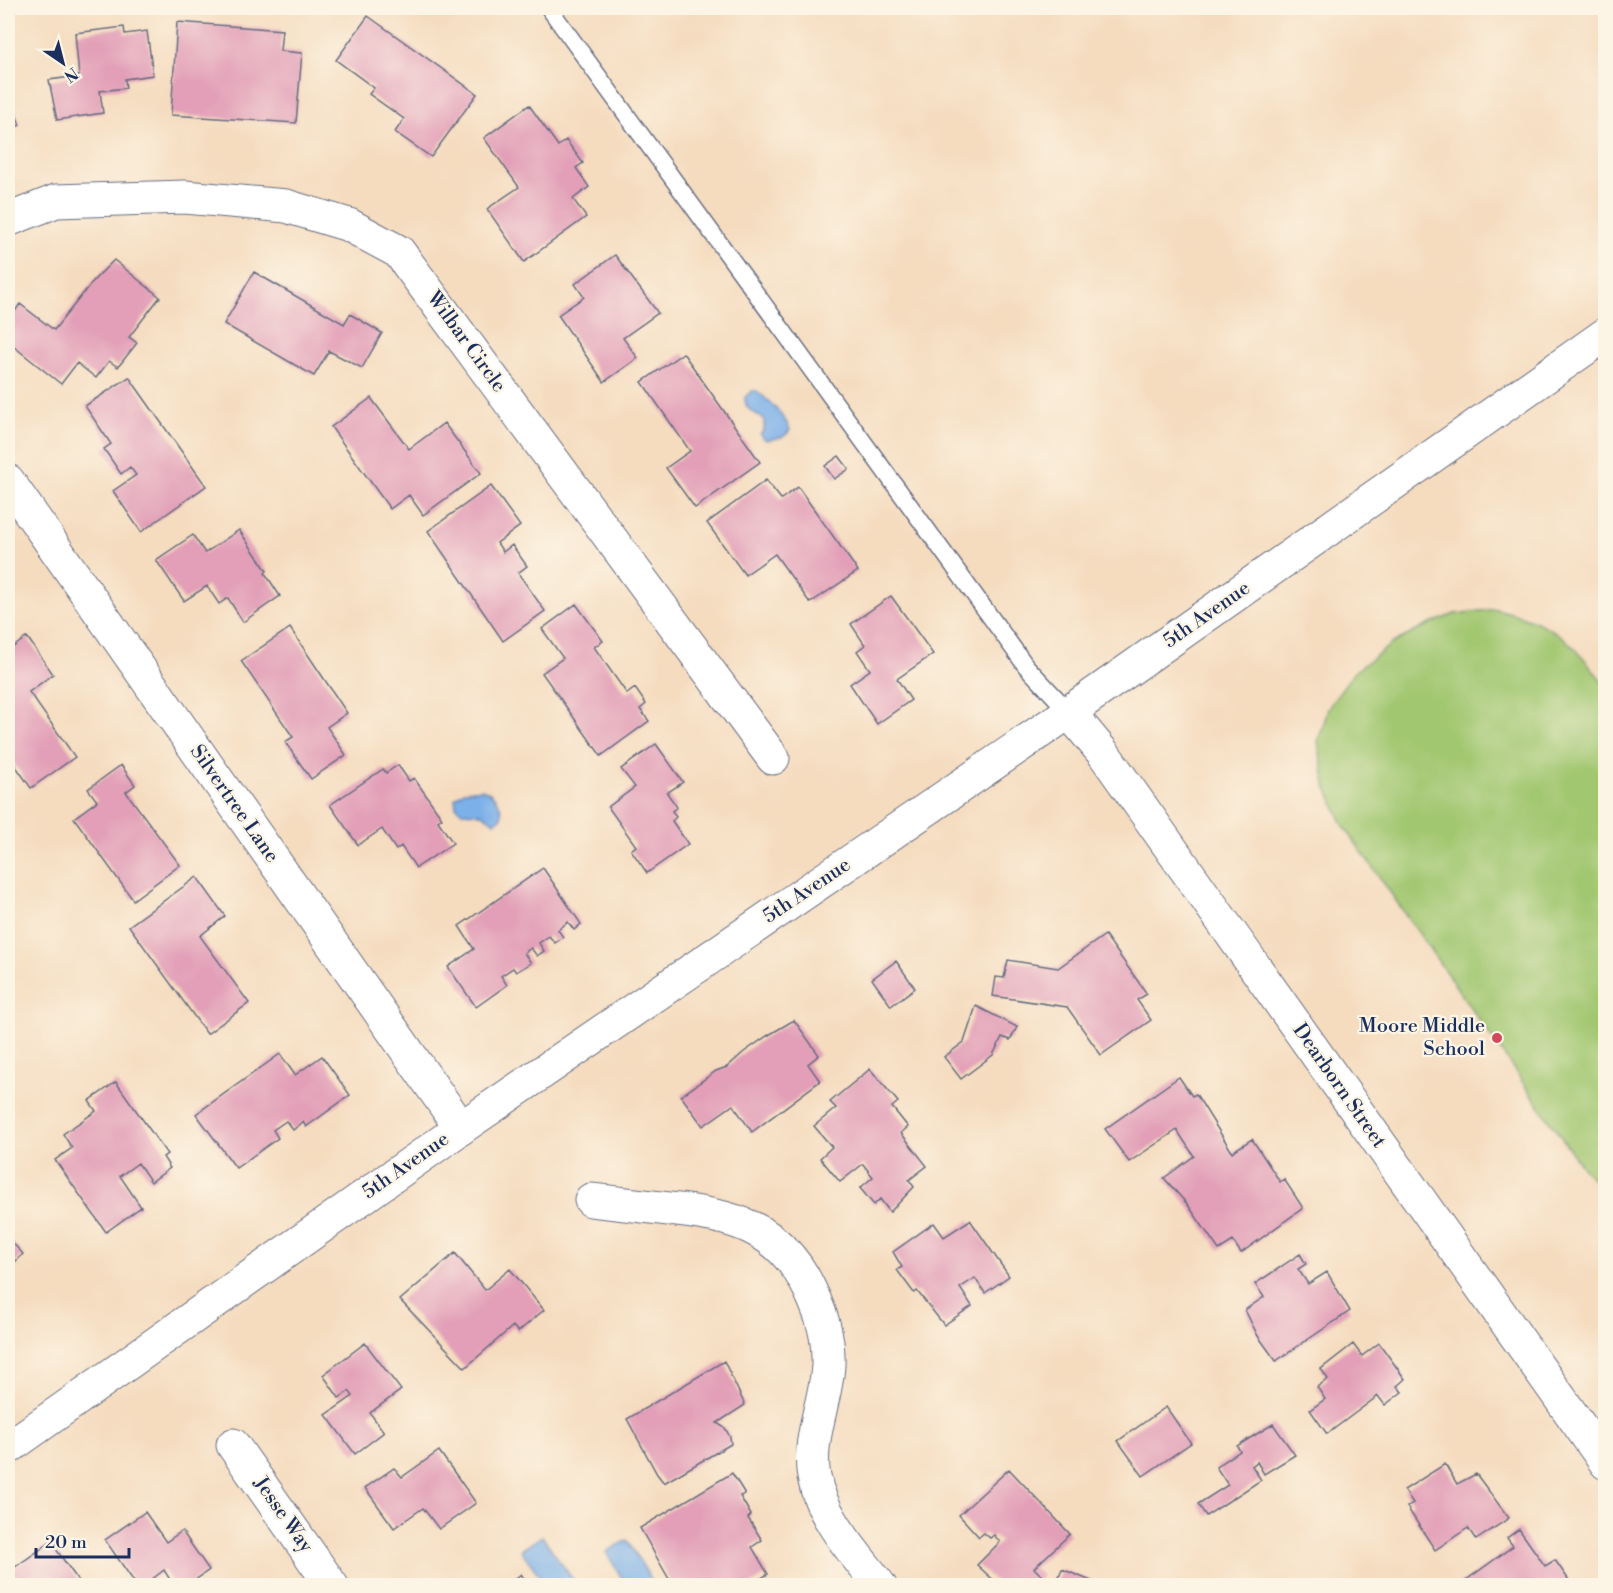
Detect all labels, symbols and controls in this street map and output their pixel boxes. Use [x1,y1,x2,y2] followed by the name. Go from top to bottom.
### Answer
[33,33,93,93] north arrow
[60,63,82,86] text: N
[420,286,511,397] street label: Wilbar Circle
[1159,576,1255,654] street label: 5th Avenue
[184,740,284,868] street label: Silvertree Lane
[758,853,856,929] street label: 5th Avenue
[1359,1014,1485,1062] place label: Moore Middle School
[1287,1019,1391,1153] street label: Dearborn Street
[1490,1031,1504,1045] marker: Moore Middle School
[358,1127,454,1205] street label: 5th Avenue
[247,1471,318,1558] street label: Jesse Way
[36,1521,129,1559] scale bar
[45,1531,87,1554] text: 20 m

